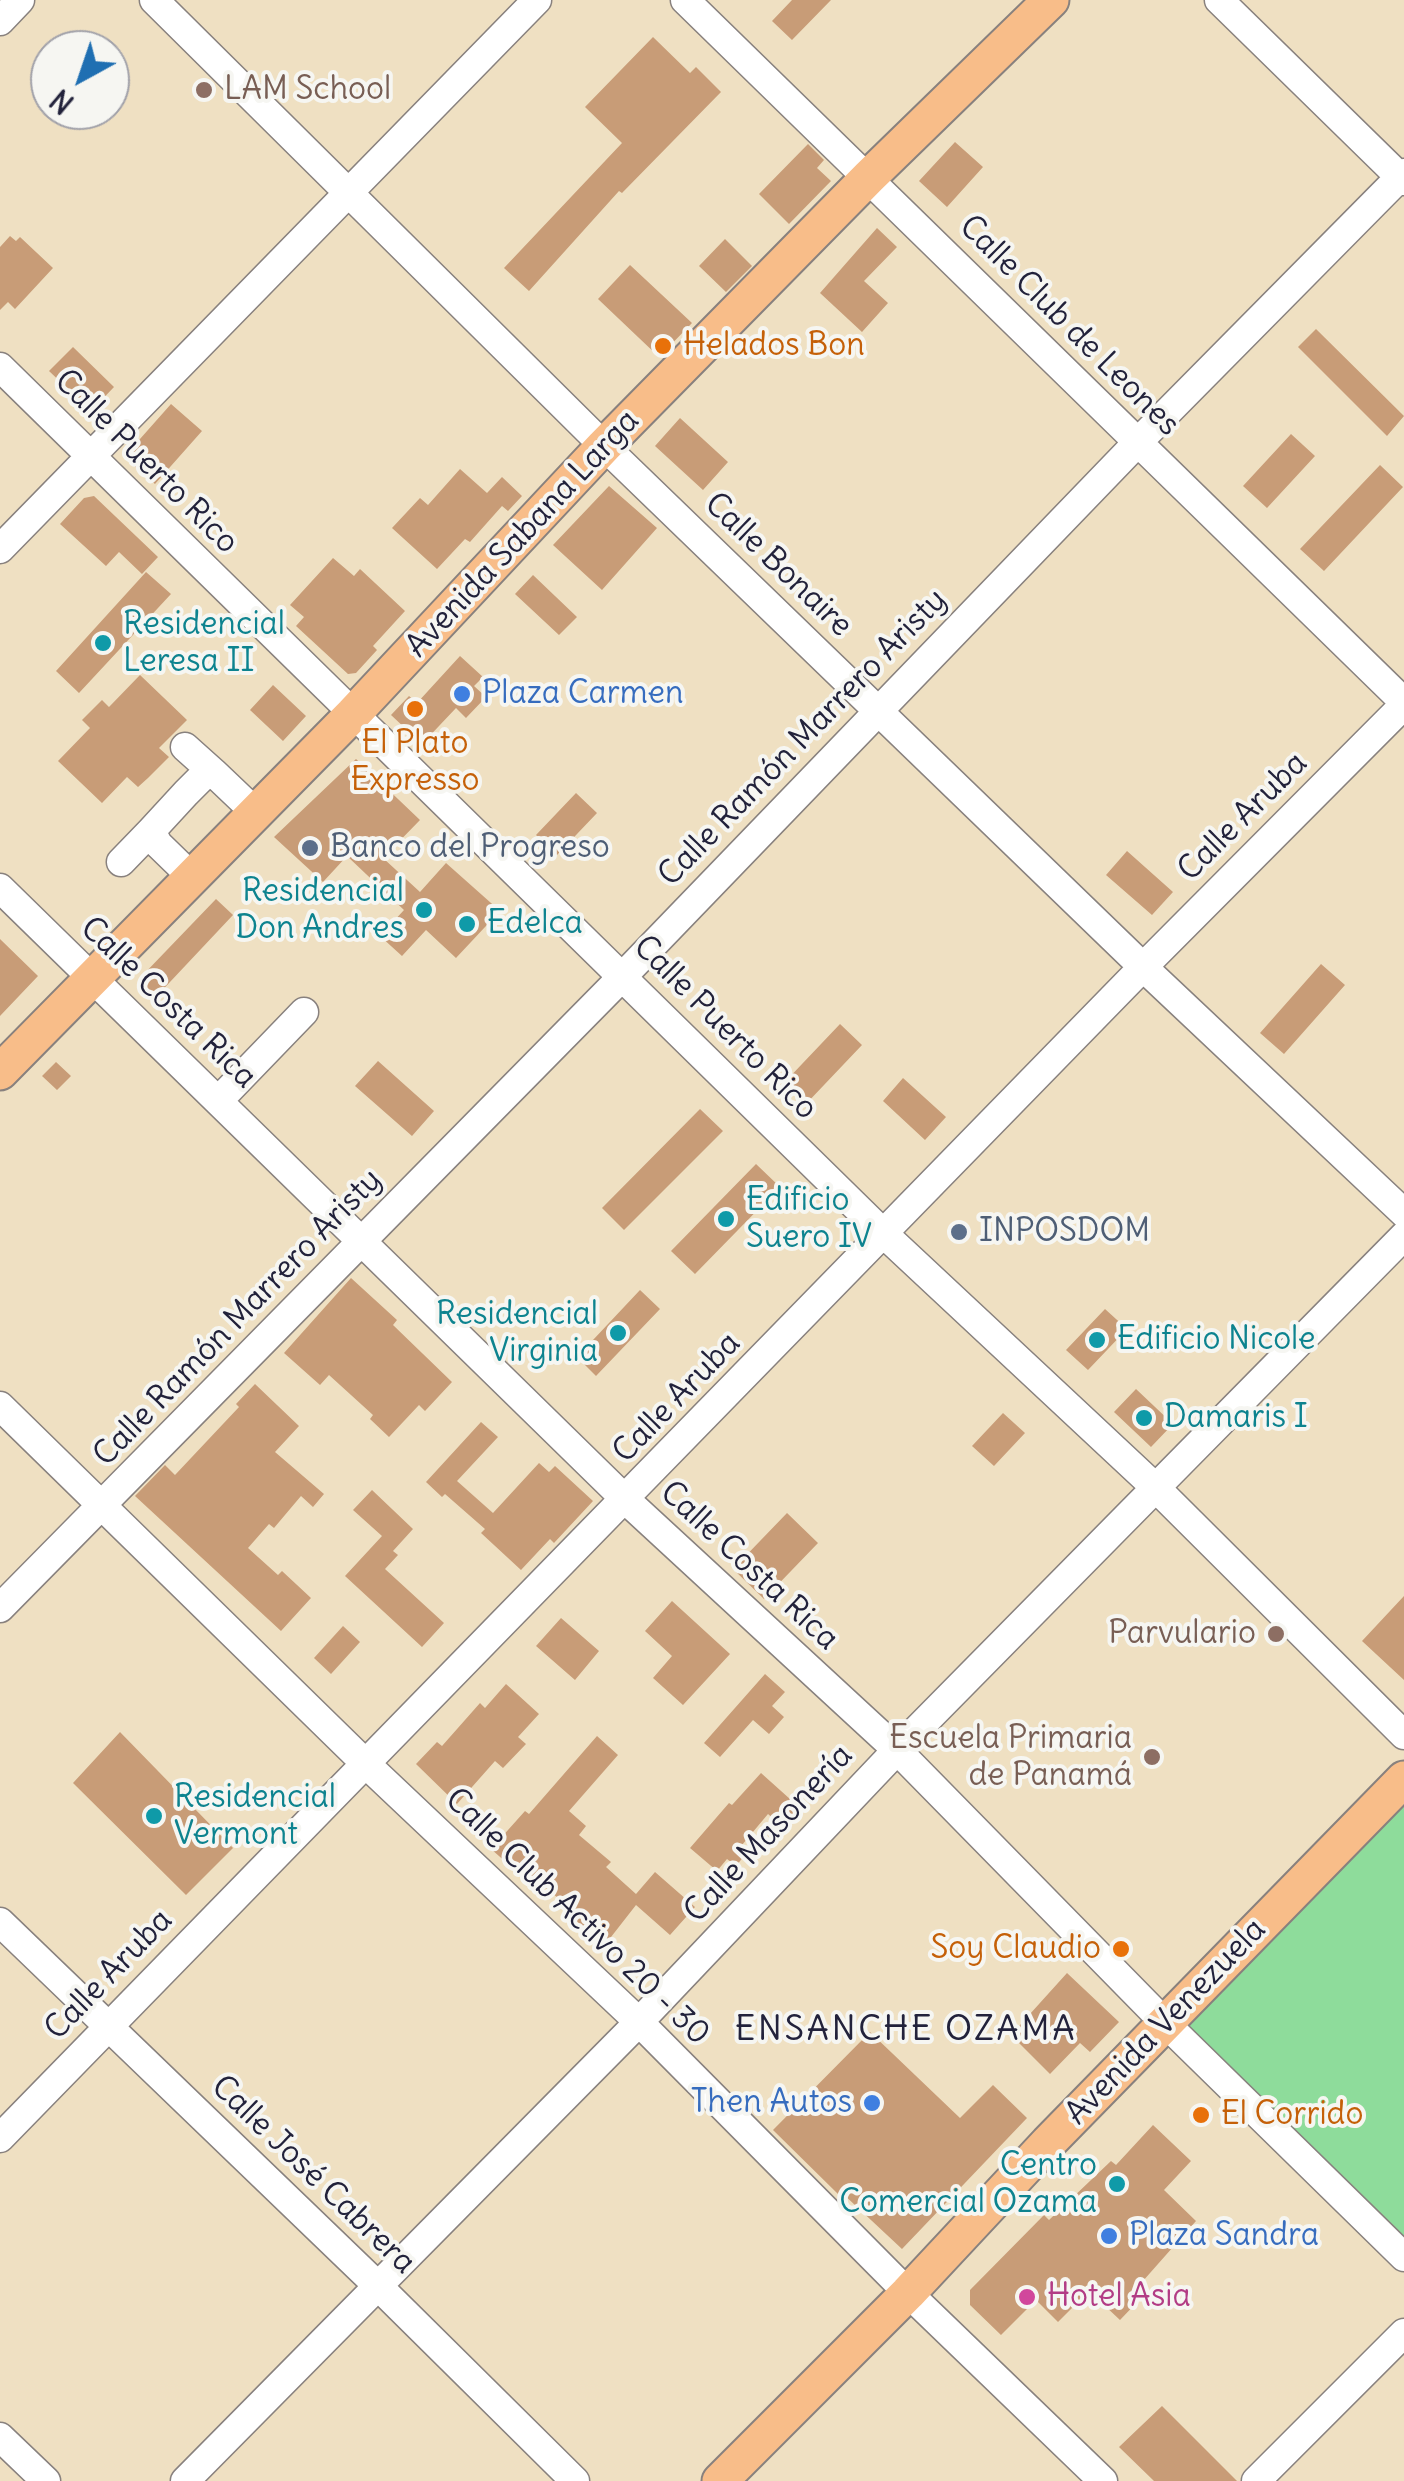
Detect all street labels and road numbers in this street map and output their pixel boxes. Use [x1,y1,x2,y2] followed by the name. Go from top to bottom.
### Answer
[951,208,1187,444] street label: Calle Club de Leones
[46,362,246,562] street label: Calle Puerto Rico
[398,402,648,666] street label: Avenida Sabana Larga
[696,485,860,645] street label: Calle Bonaire
[651,582,955,894] street label: Calle Ramón Marrero Aristy
[1171,745,1315,889] street label: Calle Aruba
[72,909,264,1097] street label: Calle Costa Rica
[625,928,825,1128] street label: Calle Puerto Rico
[86,1162,390,1474] street label: Calle Ramón Marrero Aristy
[605,1325,749,1471] street label: Calle Aruba
[652,1474,846,1658] street label: Calle Costa Rica
[677,1737,861,1931] street label: Calle Masonería
[437,1781,717,2053] street label: Calle Club Activo 20 - 30
[37,1902,181,2048] street label: Calle Aruba
[1058,1911,1274,2133] street label: Avenida Venezuela
[203,2068,423,2282] street label: Calle José Cabrera

